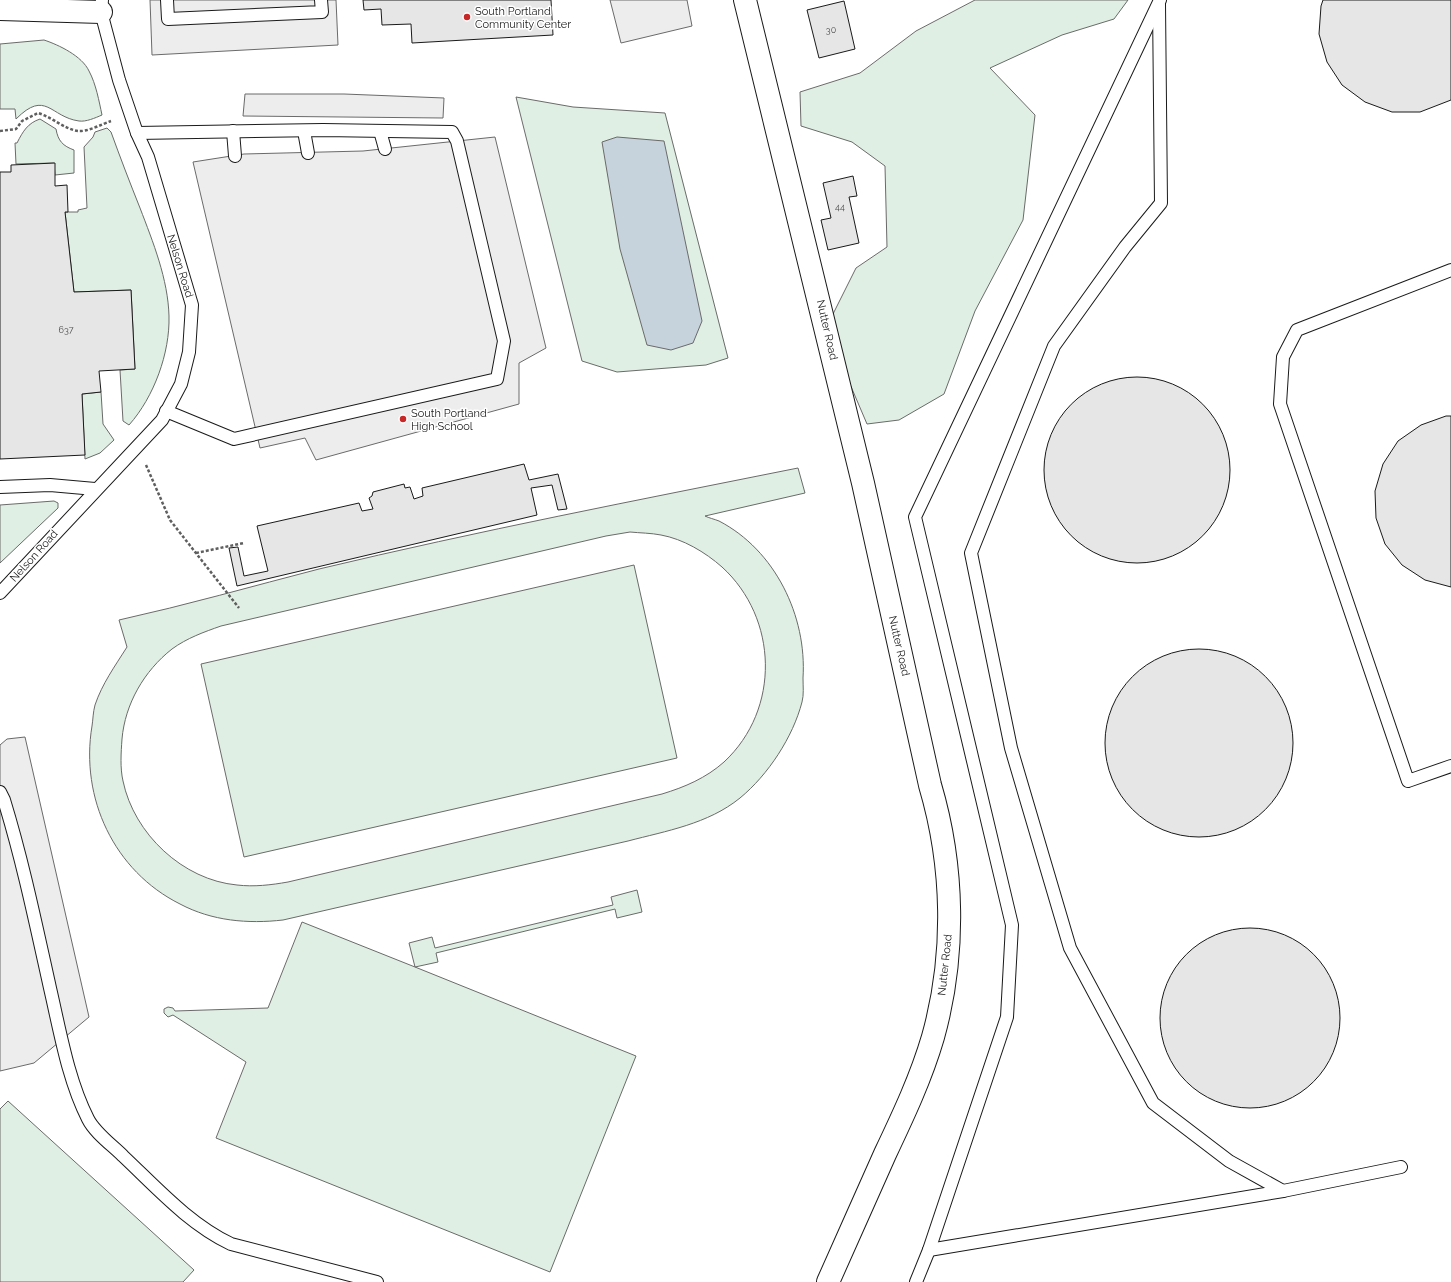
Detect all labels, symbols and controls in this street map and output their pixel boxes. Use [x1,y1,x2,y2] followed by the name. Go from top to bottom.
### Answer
[475,5,571,31] place label: South Portland Community Center
[462,12,472,22] marker: South Portland Community Center
[826,25,837,35] house number: 30
[835,202,845,212] house number: 44
[164,233,196,299] street label: Nelson Road
[814,299,840,362] street label: Nutter Road
[58,325,74,335] house number: 637
[411,407,487,433] place label: South Portland High School
[398,414,408,424] marker: South Portland High School
[7,527,61,585] street label: Nelson Road
[886,615,912,678] street label: Nutter Road
[935,934,955,996] street label: Nutter Road

